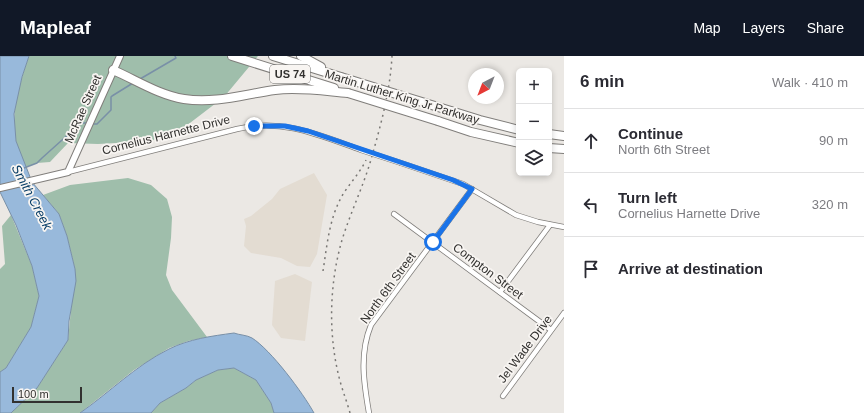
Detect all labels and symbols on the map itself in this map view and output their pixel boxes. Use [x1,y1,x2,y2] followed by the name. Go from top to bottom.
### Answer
[270,65,310,83] road number: US 74
[323,67,481,127] street label: Martin Luther King Jr Parkway
[468,68,504,104] north arrow
[62,72,105,145] street label: McRae Street
[101,112,232,158] street label: Cornelius Harnette Drive
[245,117,263,135] route end
[9,162,56,233] water label: Smith Creek
[424,233,442,251] route start
[450,240,526,302] street label: Compton Street
[357,249,419,326] street label: North 6th Street
[495,312,555,386] street label: Jel Wade Drive
[12,385,82,404] scale bar

